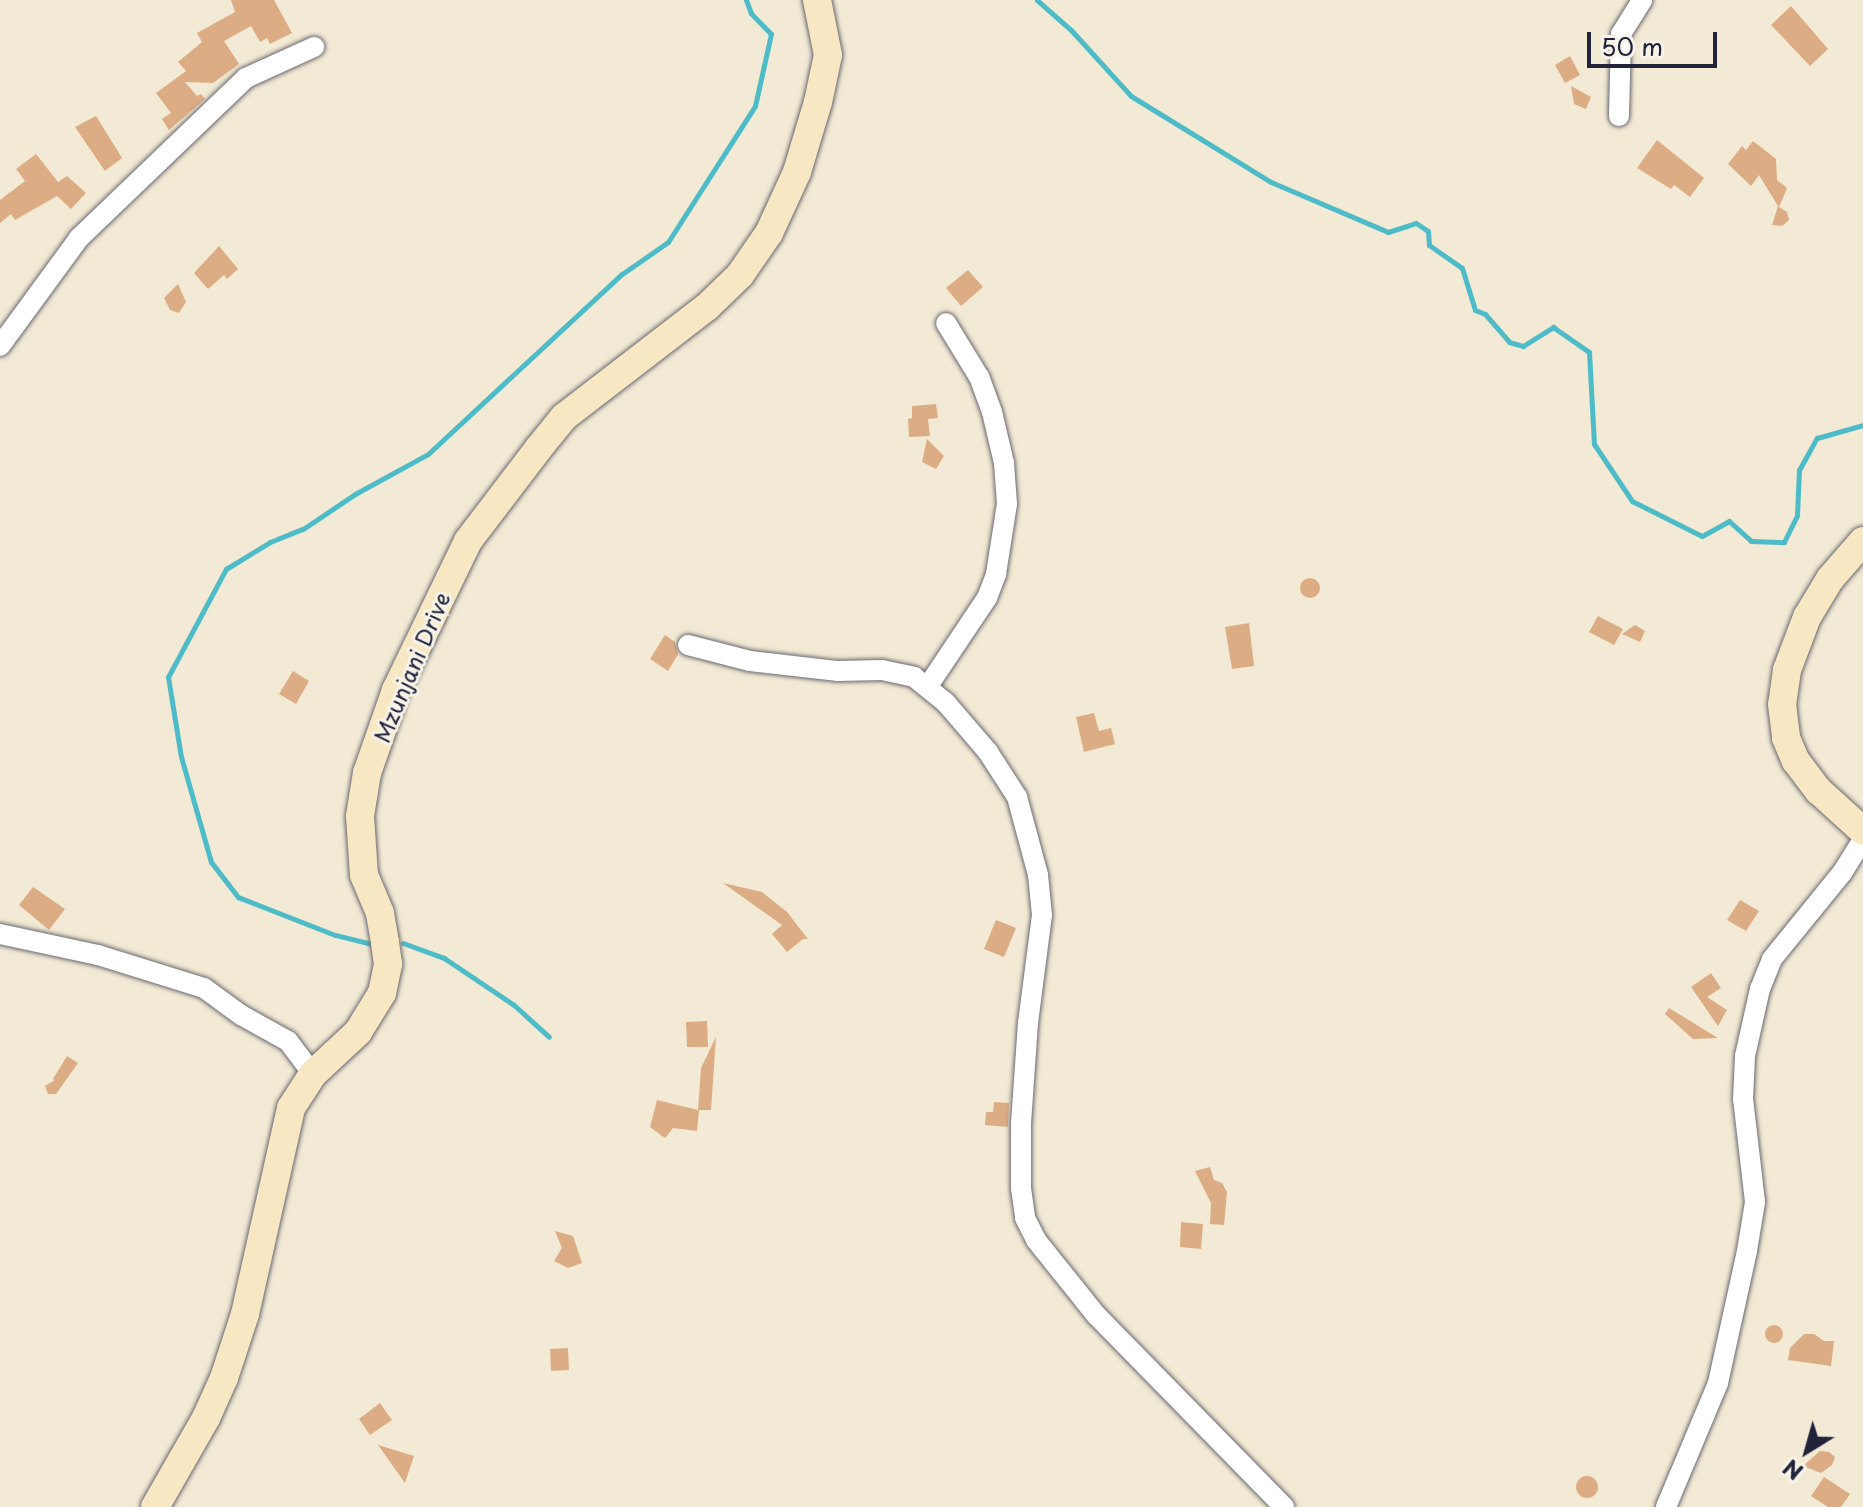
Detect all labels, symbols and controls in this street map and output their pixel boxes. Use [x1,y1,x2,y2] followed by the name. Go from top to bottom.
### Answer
[1591,16,1721,66] scale bar
[1601,28,1663,64] text: 50 m
[367,587,455,747] street label: Mzunjani Drive
[1767,1411,1847,1491] north arrow
[1775,1452,1809,1489] text: N

